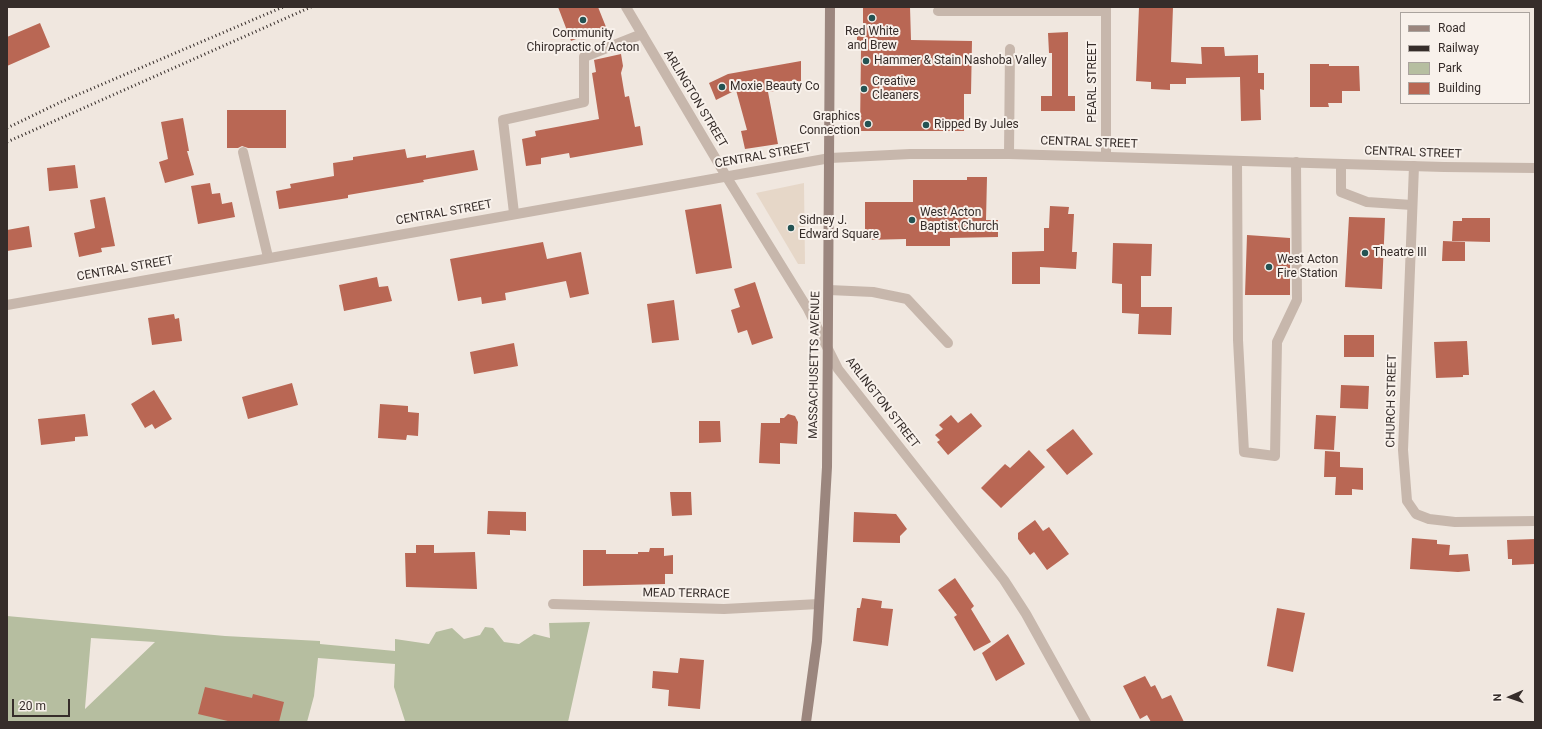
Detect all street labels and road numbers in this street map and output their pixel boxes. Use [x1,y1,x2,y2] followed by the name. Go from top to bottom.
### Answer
[1086,41,1100,123] street label: PEARL STREET
[660,48,730,150] street label: ARLINGTON STREET
[1040,134,1138,152] street label: CENTRAL STREET
[714,140,812,172] street label: CENTRAL STREET
[1364,144,1462,162] street label: CENTRAL STREET
[395,197,493,229] street label: CENTRAL STREET
[76,253,174,285] street label: CENTRAL STREET
[807,291,823,439] street label: MASSACHUSETTS AVENUE
[1384,354,1400,448] street label: CHURCH STREET
[842,355,922,451] street label: ARLINGTON STREET
[642,586,730,602] street label: MEAD TERRACE

